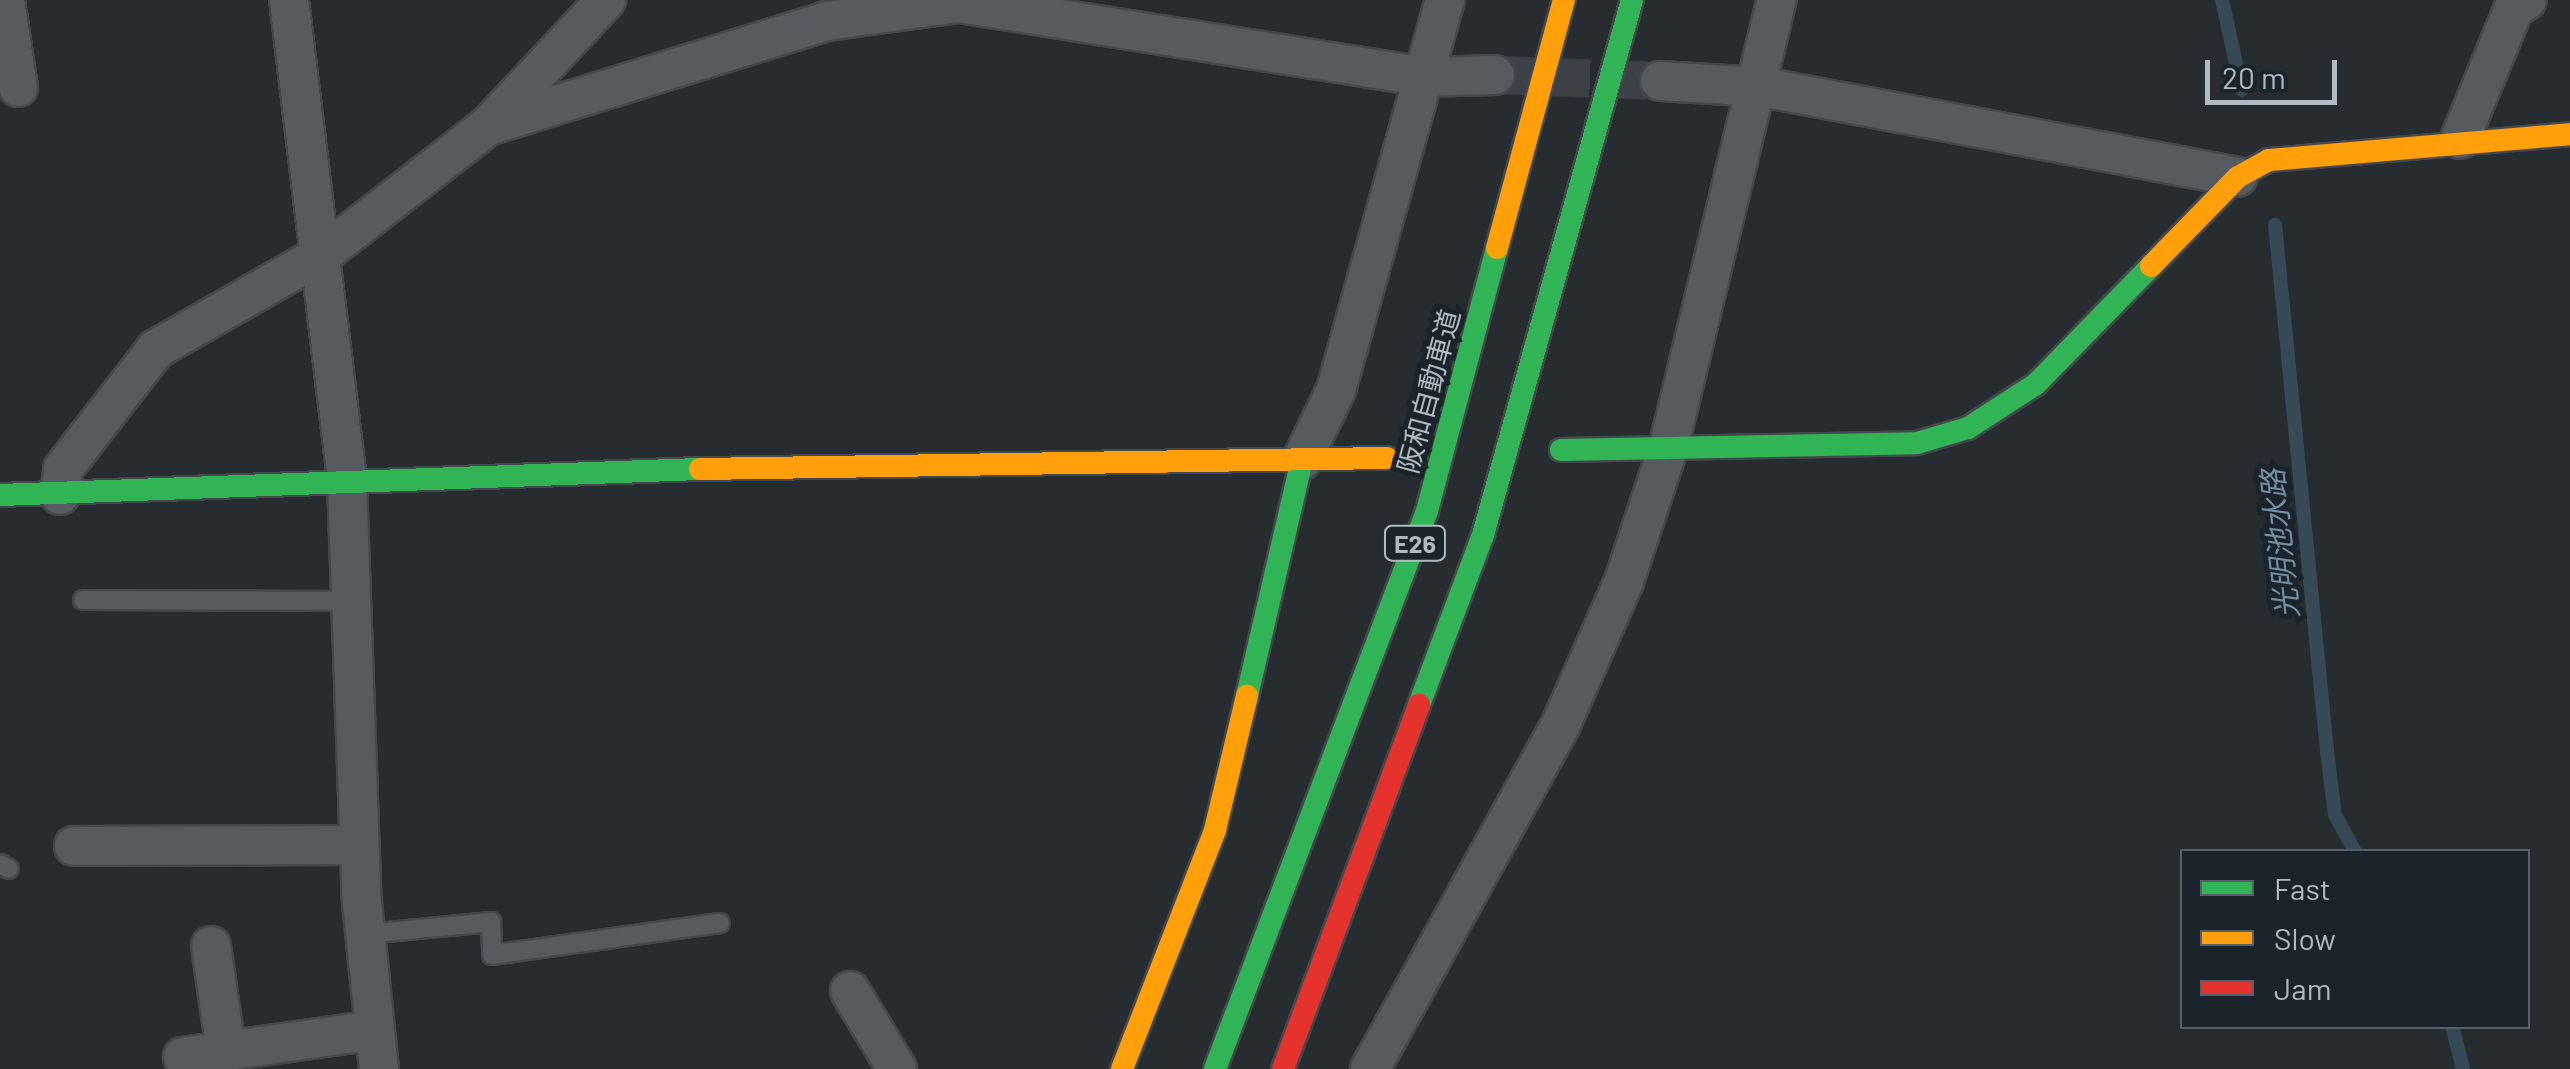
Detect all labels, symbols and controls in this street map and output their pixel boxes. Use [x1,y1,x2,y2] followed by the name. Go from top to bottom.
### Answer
[2210,40,2342,102] scale bar
[2222,59,2286,95] text: 20 m
[1390,306,1466,476] street label: 阪和自動車道
[2253,468,2305,620] water label: 光明池水路
[1382,523,1448,563] road number: E26
[2180,849,2530,1029] legend
[2274,870,2331,906] text: Fast
[2274,920,2336,956] text: Slow
[2274,970,2331,1006] text: Jam

